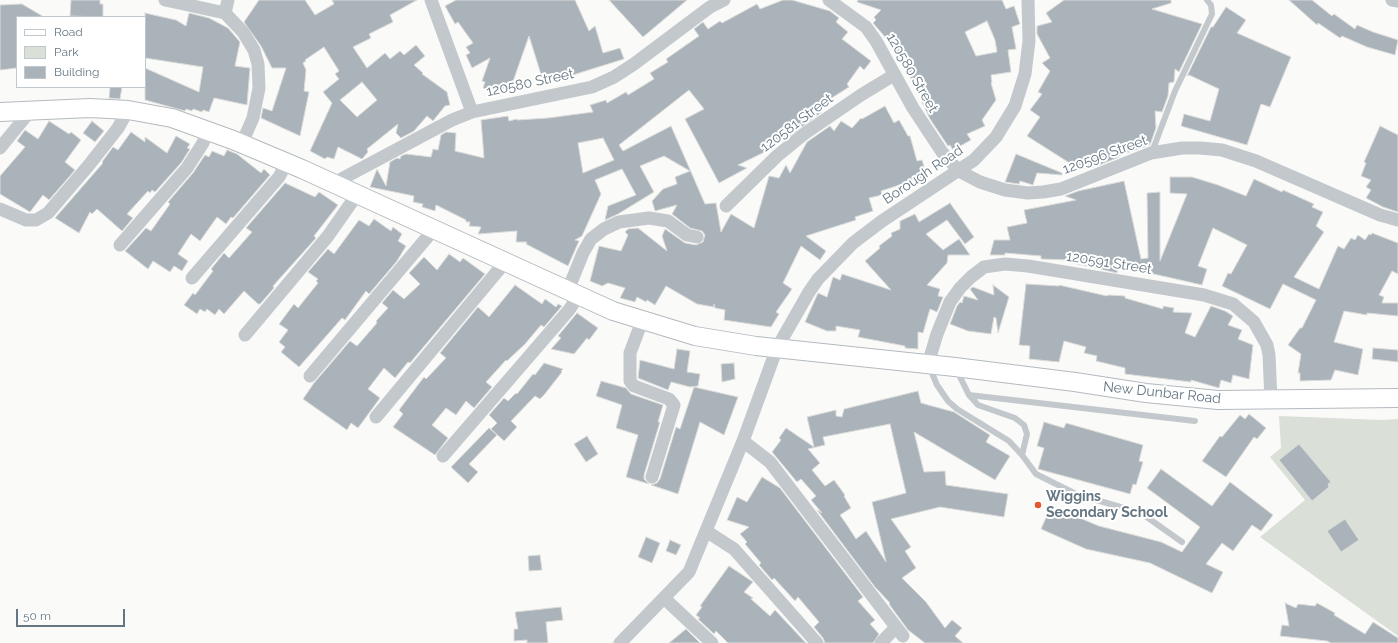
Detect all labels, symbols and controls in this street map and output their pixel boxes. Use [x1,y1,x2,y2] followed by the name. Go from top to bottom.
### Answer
[16,16,146,88] legend
[54,25,83,39] text: Road
[883,30,941,116] street label: 120580 Street
[54,45,79,59] text: Park
[54,65,100,79] text: Building
[485,66,575,100] street label: 120580 Street
[758,90,836,156] street label: 120581 Street
[1061,132,1149,178] street label: 120596 Street
[880,142,966,208] street label: Borough Road
[1065,248,1153,278] street label: 120591 Street
[1102,378,1222,408] street label: New Dunbar Road
[1046,489,1168,522] place label: Wiggins Secondary School
[1033,500,1043,510] marker: Wiggins Secondary School
[18,601,127,627] scale bar
[23,609,51,623] text: 50 m

